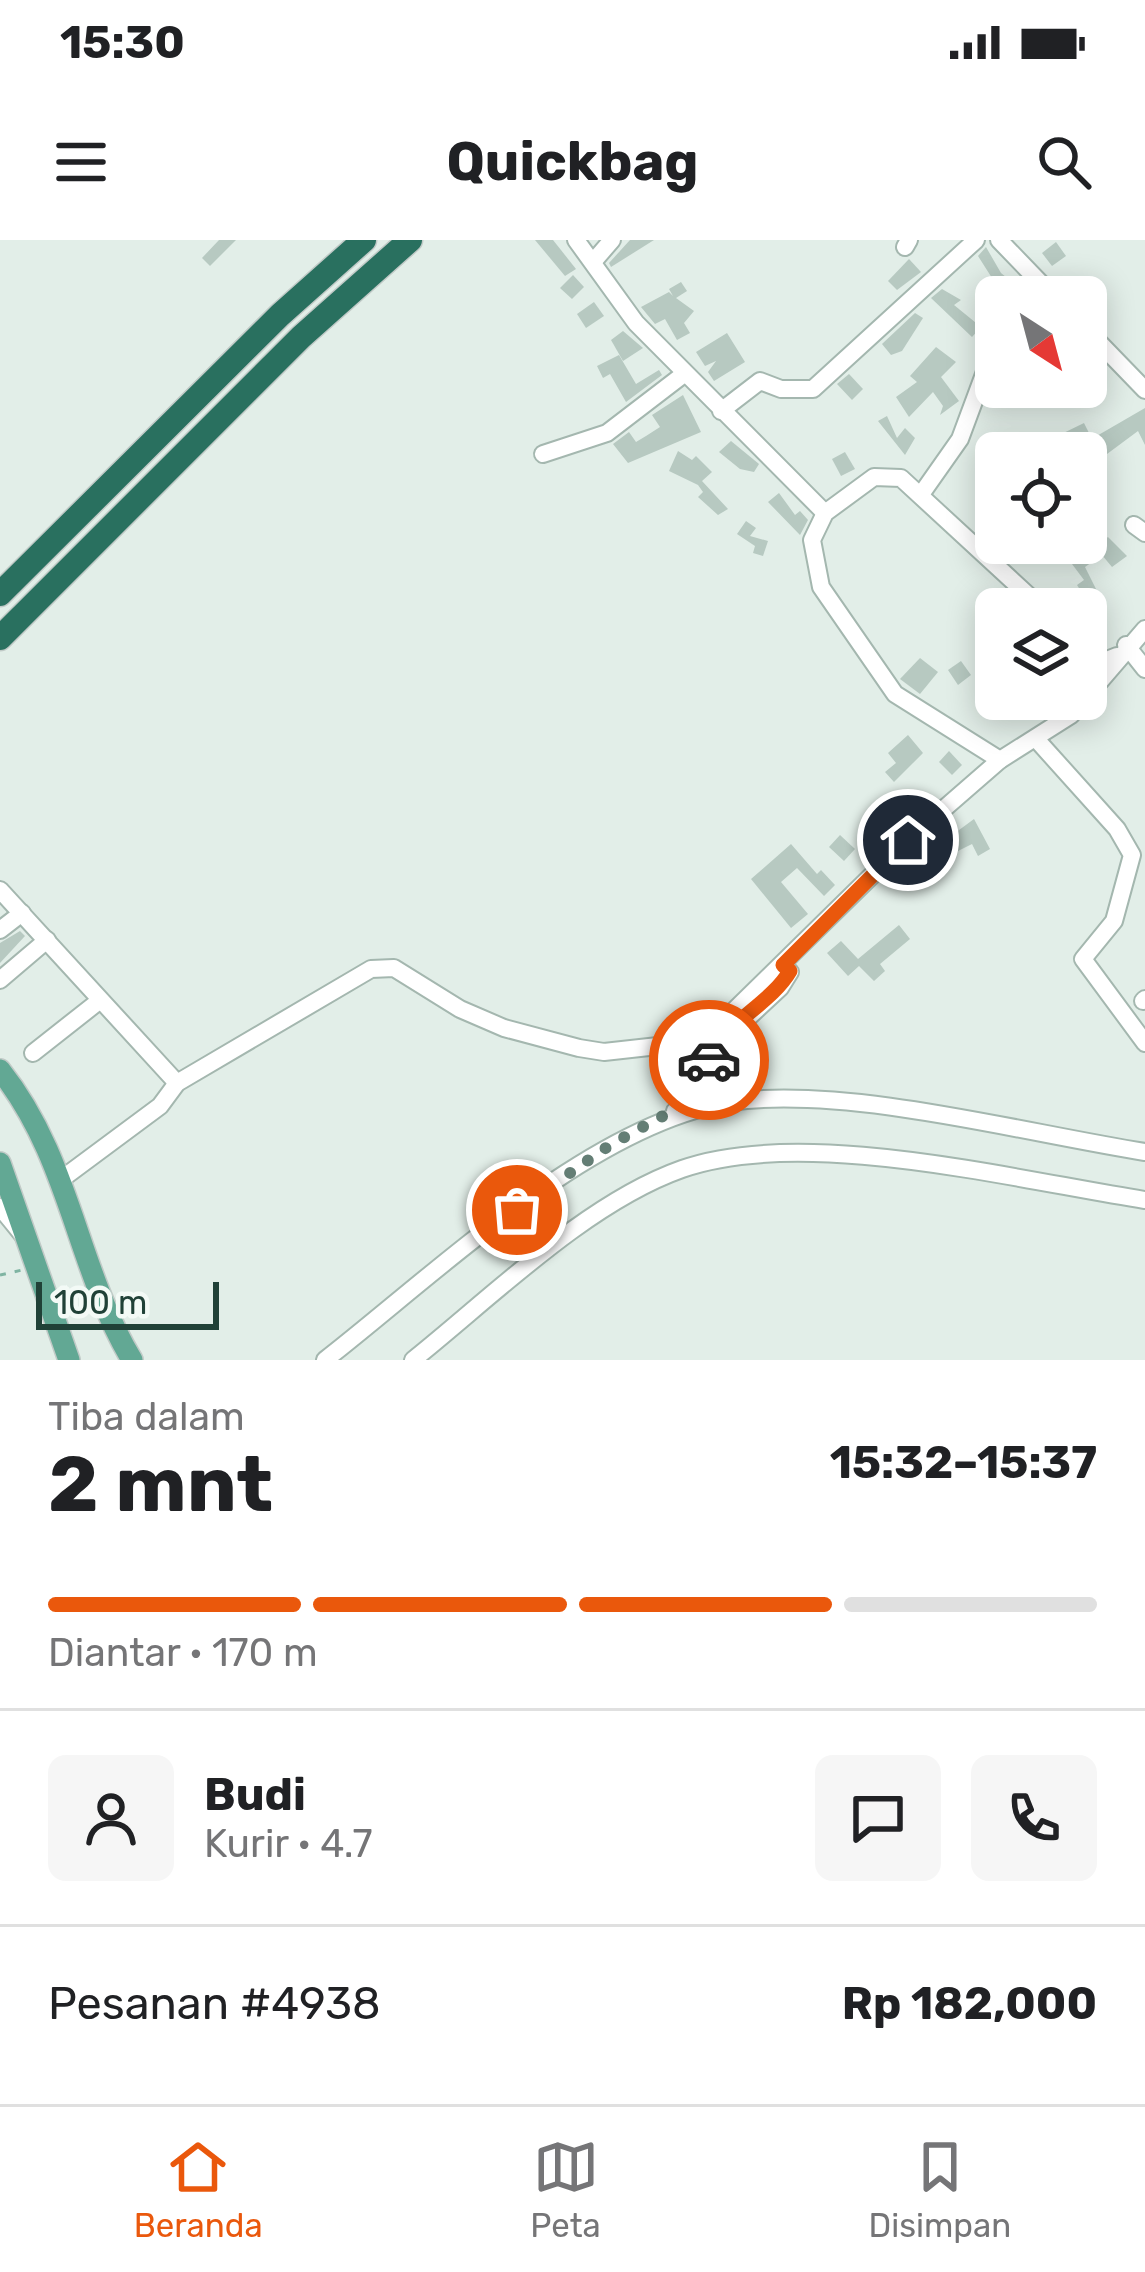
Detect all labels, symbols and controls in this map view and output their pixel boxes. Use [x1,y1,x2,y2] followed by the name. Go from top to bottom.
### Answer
[60,16,185,69] text: 15:30
[48,129,114,195] icon: menu
[1031,129,1097,195] icon: search
[446,130,699,194] text: Quickbag
[975,276,1107,408] north arrow
[975,276,1107,720] map controls
[975,432,1107,564] button: locate
[975,588,1107,720] button: layers
[857,789,959,891] pin
[875,807,941,873] icon: home
[649,1000,769,1120] courier
[676,1027,742,1093] icon: car
[466,1159,568,1261] pin
[484,1177,550,1243] icon: bag
[36,1276,219,1329] scale bar
[54,1283,147,1322] text: 100 m
[48,1394,245,1440] text: Tiba dalam
[830,1436,1097,1489] text: 15:32–15:37
[48,1438,273,1531] text: 2 mnt
[48,1630,318,1676] text: Diantar · 170 m
[48,1755,174,1881] button: person
[815,1755,941,1881] button: chat
[971,1755,1097,1881] button: phone
[204,1768,306,1821] text: Budi
[204,1821,373,1867] text: Kurir · 4.7
[48,1977,381,2030] text: Pesanan #4938
[842,1977,1097,2030] text: Rp 182,000
[134,2134,263,2245] tab: Beranda
[530,2134,601,2245] tab: Peta
[868,2134,1011,2245] tab: Disimpan

